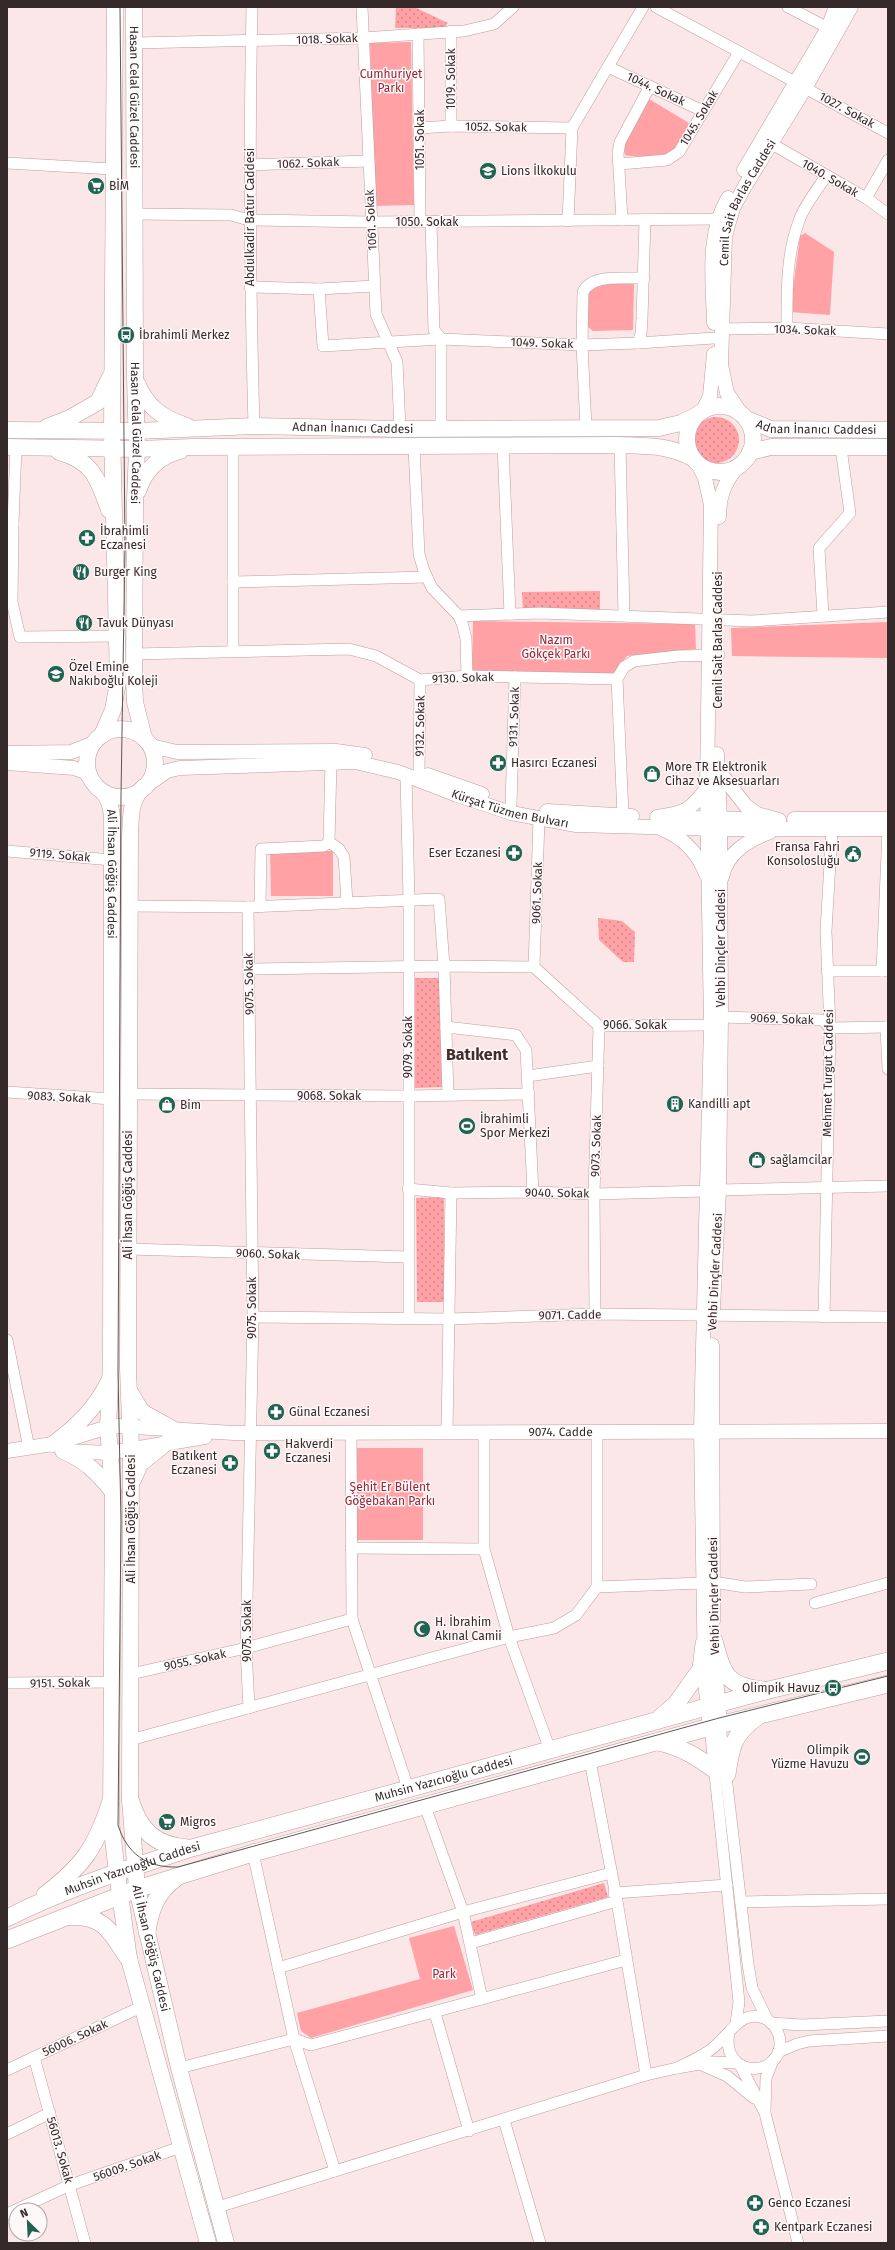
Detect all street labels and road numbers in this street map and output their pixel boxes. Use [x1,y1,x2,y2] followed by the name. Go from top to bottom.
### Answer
[127,26,141,168] street label: Hasan Celal Güzel Caddesi
[296,31,359,47] street label: 1018. Sokak
[444,47,458,110] street label: 1019. Sokak
[625,69,688,109] street label: 1044. Sokak
[677,87,722,148] street label: 1045. Sokak
[817,89,878,131] street label: 1027. Sokak
[413,109,427,170] street label: 1051. Sokak
[465,119,528,135] street label: 1052. Sokak
[717,137,779,266] street label: Cemil Sait Barlas Caddesi
[243,148,257,286] street label: Abdulkadir Batur Caddesi
[277,155,340,171] street label: 1062. Sokak
[799,156,862,200] street label: 1040. Sokak
[362,188,380,251] street label: 1061. Sokak
[396,215,459,229] street label: 1050. Sokak
[774,322,837,338] street label: 1034. Sokak
[510,335,574,351] street label: 1049. Sokak
[128,362,144,504] street label: Hasan Celal Güzel Caddesi
[754,417,877,437] street label: Adnan İnanıcı Caddesi
[292,420,413,436] street label: Adnan İnanıcı Caddesi
[711,571,725,709] street label: Cemil Sait Barlas Caddesi
[432,670,495,686] street label: 9130. Sokak
[506,686,522,747] street label: 9131. Sokak
[412,694,428,757] street label: 9132. Sokak
[449,787,570,831] street label: Kürşat Tüzmen Bulvarı
[104,808,120,939] street label: Ali İhsan Göğüş Caddesi
[29,845,92,865] street label: 9119. Sokak
[529,861,545,924] street label: 9061. Sokak
[714,889,728,1007] street label: Vehbi Dinçler Caddesi
[241,952,257,1015] street label: 9075. Sokak
[820,1009,836,1137] street label: Mehmet Turgut Caddesi
[750,1011,815,1027] street label: 9069. Sokak
[401,1015,415,1078] street label: 9079. Sokak
[603,1018,668,1032] street label: 9066. Sokak
[27,1088,92,1106] street label: 9083. Sokak
[297,1089,362,1103] street label: 9068. Sokak
[588,1114,604,1177] street label: 9073. Sokak
[120,1130,135,1260] street label: Ali İhsan Göğüş Caddesi
[525,1185,590,1201] street label: 9040. Sokak
[705,1213,725,1331] street label: Vehbi Dinçler Caddesi
[236,1246,301,1262] street label: 9060. Sokak
[245,1276,259,1339] street label: 9075. Sokak
[538,1307,602,1323] street label: 9071. Cadde
[529,1425,593,1439] street label: 9074. Cadde
[123,1454,138,1584] street label: Ali İhsan Göğüş Caddesi
[706,1537,722,1655] street label: Vehbi Dinçler Caddesi
[240,1599,254,1662] street label: 9075. Sokak
[163,1646,228,1673] street label: 9055. Sokak
[30,1675,91,1691] street label: 9151. Sokak
[373,1753,514,1805] street label: Muhsin Yazıcıoğlu Caddesi
[63,1839,202,1898] street label: Muhsin Yazıcıoğlu Caddesi
[130,1885,173,2013] street label: Ali İhsan Göğüş Caddesi
[40,2016,111,2059] street label: 56006. Sokak
[44,2115,76,2186] street label: 56013. Sokak
[92,2148,163,2184] street label: 56009. Sokak

